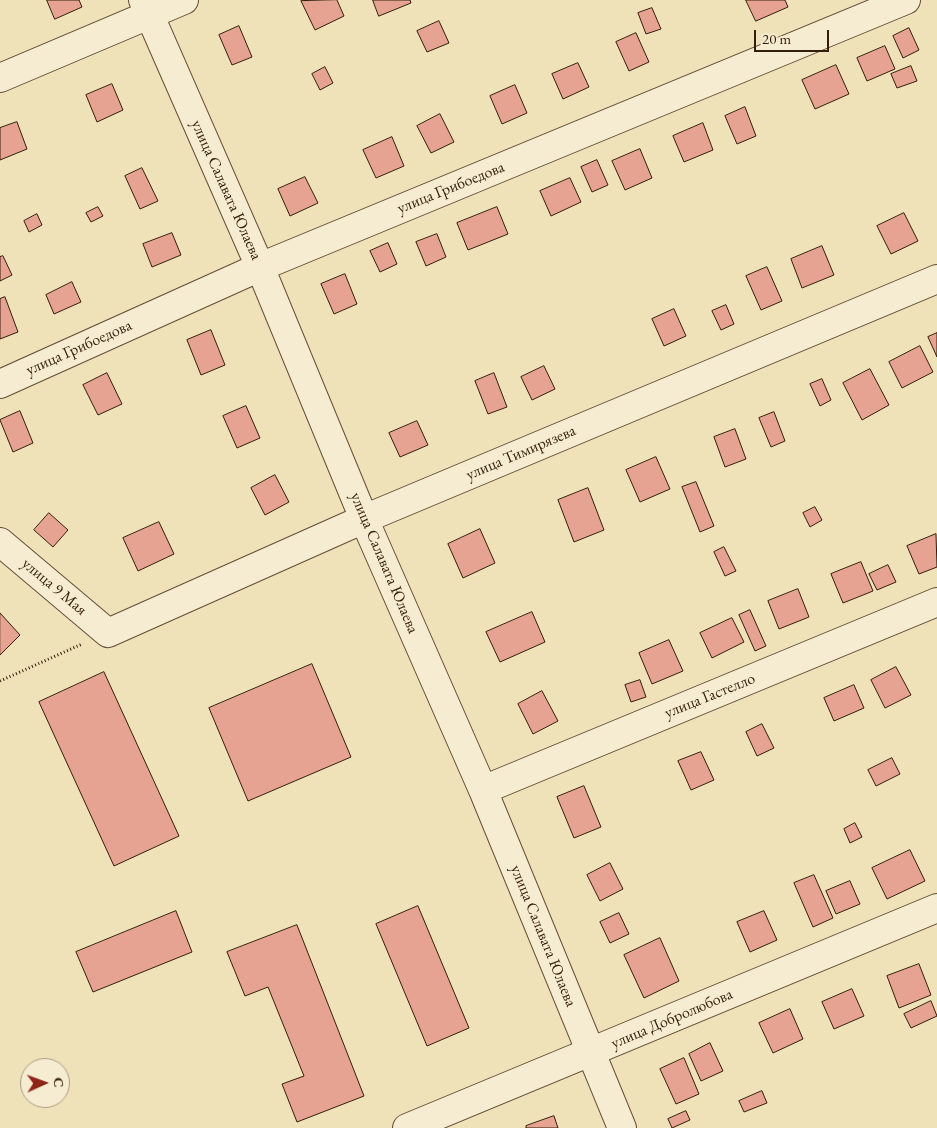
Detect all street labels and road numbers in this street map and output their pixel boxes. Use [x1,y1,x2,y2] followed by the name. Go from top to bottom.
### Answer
[186,117,266,263] street label: улица Салавата Юлаева
[395,158,507,218] street label: улица Грибоедова
[23,316,135,380] street label: улица Грибоедова
[463,421,579,485] street label: улица Тимирязева
[346,490,422,636] street label: улица Салавата Юлаева
[18,554,90,620] street label: улица 9 Мая
[662,669,758,723] street label: улица Гастелло
[506,862,580,1010] street label: улица Салавата Юлаева
[608,985,736,1053] street label: улица Добролюбова

